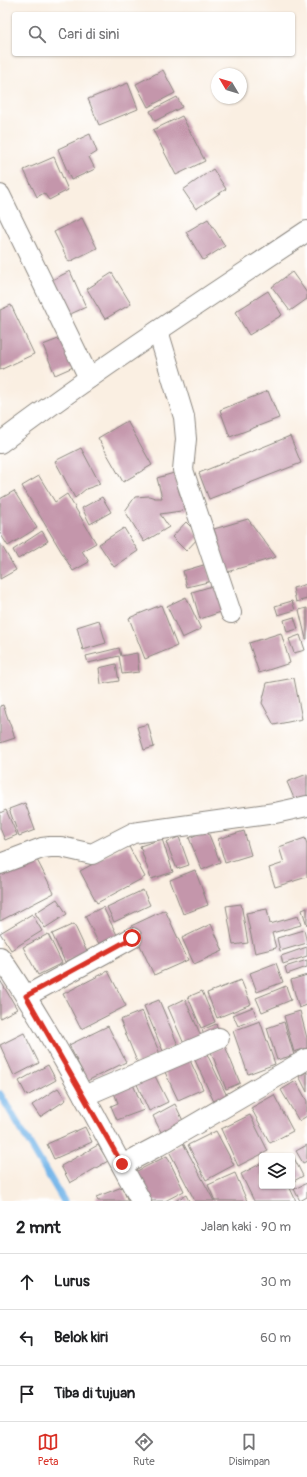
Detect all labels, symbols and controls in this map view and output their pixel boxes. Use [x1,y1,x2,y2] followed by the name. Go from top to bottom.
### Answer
[12,12,295,56] search box
[26,23,48,45] icon: search
[58,25,119,44] text: Cari di sini
[211,68,247,104] north arrow
[123,929,141,947] route start
[259,1153,295,1189] map controls
[259,1153,295,1189] button: layers
[113,1155,131,1173] route end
[16,1217,61,1238] text: 2 mnt
[201,1219,291,1235] text: Jalan kaki · 90 m
[16,1271,38,1293] icon: ahead
[54,1272,90,1291] text: Lurus
[261,1274,291,1290] text: 30 m
[16,1327,38,1349] icon: left
[54,1328,108,1347] text: Belok kiri
[260,1330,291,1346] text: 60 m
[16,1383,38,1405] icon: arrive
[54,1384,135,1403] text: Tiba di tujuan
[37,1431,59,1468] tab: Peta
[133,1431,155,1468] tab: Rute
[229,1431,270,1468] tab: Disimpan

